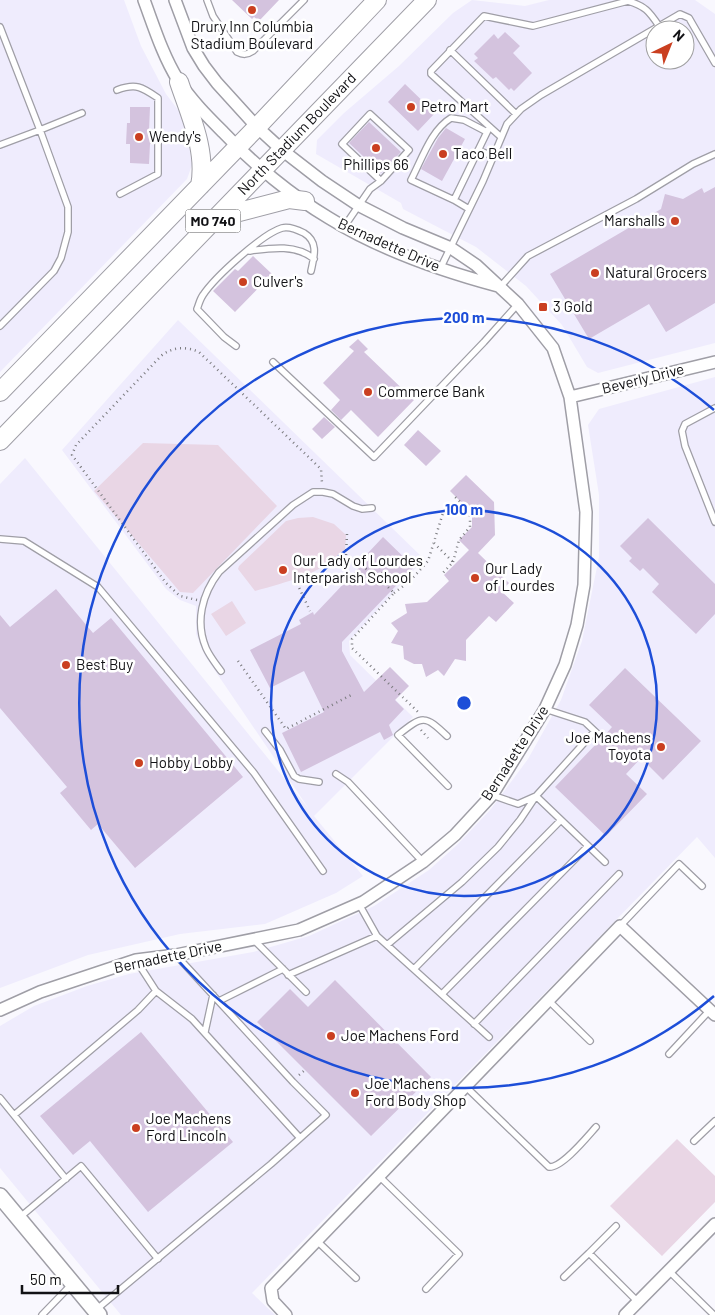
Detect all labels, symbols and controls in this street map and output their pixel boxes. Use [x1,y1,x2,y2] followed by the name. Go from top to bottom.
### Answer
[246,4,258,16] marker: Drury Inn Columbia Stadium Boulevard
[191,17,313,52] place label: Drury Inn Columbia Stadium Boulevard
[645,20,695,70] north arrow
[670,26,688,45] text: N
[233,68,359,198] street label: North Stadium Boulevard
[421,97,489,115] place label: Petro Mart
[405,101,417,113] marker: Petro Mart
[149,127,201,145] place label: Wendy's
[133,131,145,143] marker: Wendy's
[370,142,382,154] marker: Phillips 66
[453,144,512,162] place label: Taco Bell
[437,148,449,160] marker: Taco Bell
[343,155,409,173] place label: Phillips 66
[186,210,240,232] road number: MO 740
[604,211,665,229] place label: Marshalls
[336,214,443,275] street label: Bernadette Drive
[669,215,681,227] marker: Marshalls
[605,263,707,281] place label: Natural Grocers
[589,267,601,279] marker: Natural Grocers
[253,272,303,290] place label: Culver's
[237,276,249,288] marker: Culver's
[553,297,593,315] place label: 3 Gold
[537,301,549,313] marker: 3 Gold
[443,308,485,326] text: 200 m
[600,359,686,397] street label: Beverly Drive
[378,382,485,400] place label: Commerce Bank
[362,386,374,398] marker: Commerce Bank
[445,500,483,518] text: 100 m
[293,551,423,586] place label: Our Lady of Lourdes Interparish School
[485,559,555,594] place label: Our Lady of Lourdes
[277,564,289,576] marker: Our Lady of Lourdes Interparish School
[469,572,481,584] marker: Our Lady of Lourdes
[76,655,133,673] place label: Best Buy
[60,659,72,671] marker: Best Buy
[455,694,473,712] centre of rings
[477,702,552,803] street label: Bernadette Drive
[566,728,651,763] place label: Joe Machens Toyota
[655,741,667,753] marker: Joe Machens Toyota
[149,753,233,771] place label: Hobby Lobby
[133,757,145,769] marker: Hobby Lobby
[112,936,223,976] street label: Bernadette Drive
[341,1026,459,1044] place label: Joe Machens Ford
[325,1030,337,1042] marker: Joe Machens Ford
[365,1074,467,1109] place label: Joe Machens Ford Body Shop
[349,1087,361,1099] marker: Joe Machens Ford Body Shop
[146,1109,231,1144] place label: Joe Machens Ford Lincoln
[130,1122,142,1134] marker: Joe Machens Ford Lincoln
[22,1262,119,1294] scale bar
[30,1270,62,1288] text: 50 m

